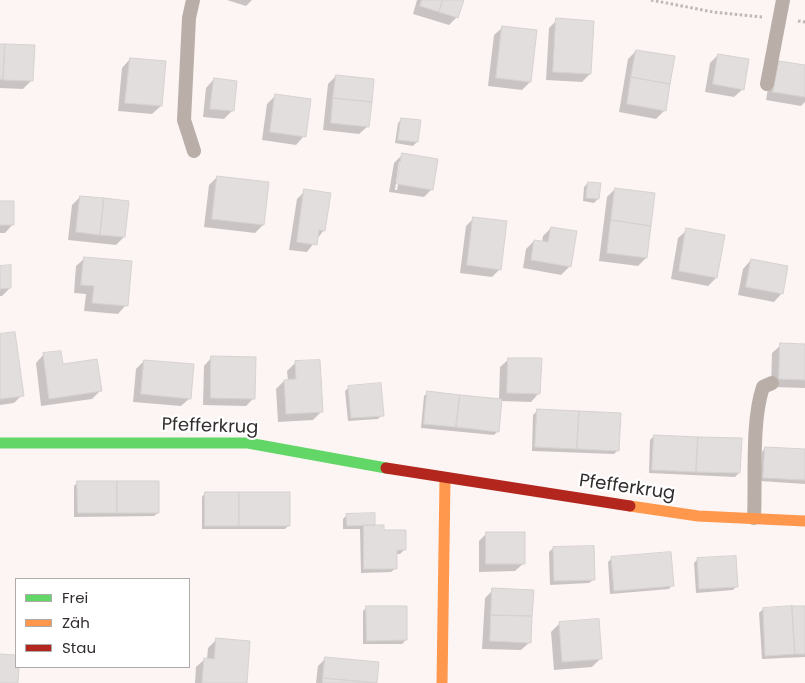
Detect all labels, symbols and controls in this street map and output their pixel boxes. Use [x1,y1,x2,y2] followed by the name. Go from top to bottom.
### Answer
[161,415,259,439] street label: Pfefferkrug
[578,471,676,505] street label: Pfefferkrug
[15,578,190,668] legend
[62,587,88,608] text: Frei
[62,612,90,633] text: Zäh
[62,637,96,658] text: Stau

